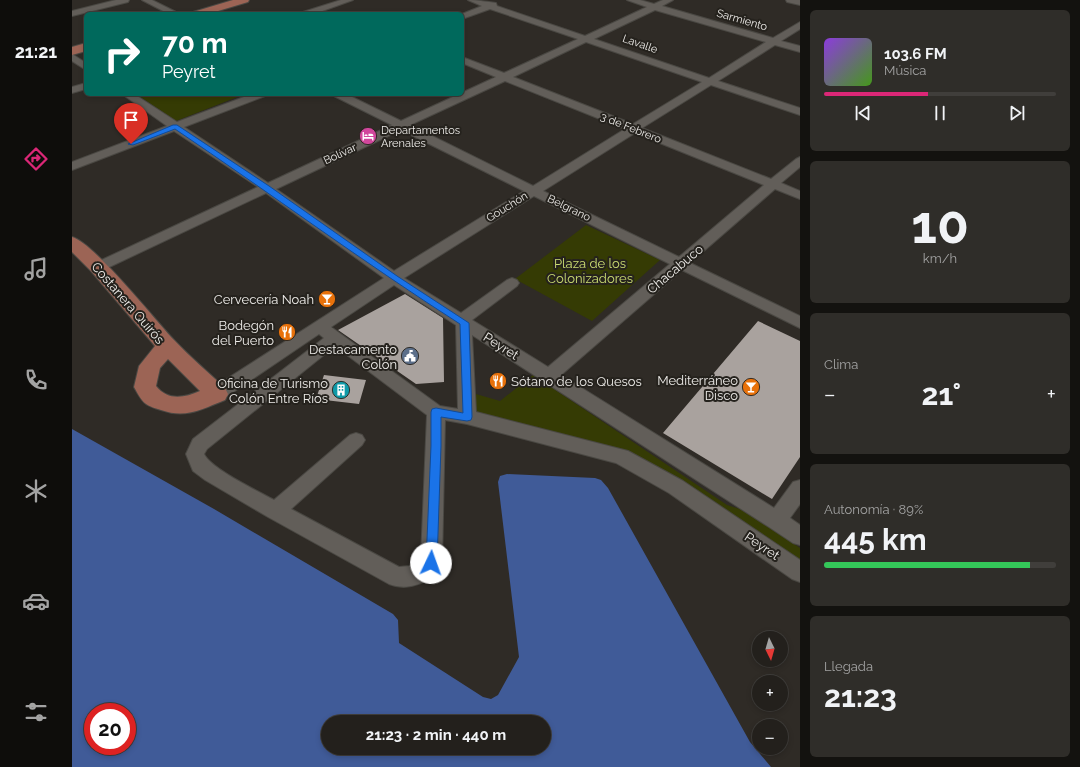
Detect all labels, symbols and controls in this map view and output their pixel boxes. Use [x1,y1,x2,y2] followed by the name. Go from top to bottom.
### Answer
[715,7,769,34] street label: Sarmiento
[162,27,228,60] text: 70 m
[96,28,148,80] icon: right
[621,32,660,56] street label: Lavalle
[15,41,57,62] text: 21:21
[884,45,947,63] text: 103.6 FM
[162,61,216,82] text: Peyret
[884,63,926,78] text: Música
[852,102,874,124] icon: previous
[929,102,951,124] icon: pause
[1006,102,1028,124] icon: next
[114,103,148,144] pin
[120,109,142,131] icon: arrive
[599,110,664,146] street label: 3 de Febrero
[381,124,460,150] place label: Departamentos Arenales
[358,126,378,146] hotel icon: Departamentos Arenales
[321,141,359,167] street label: Bolívar
[22,145,50,173] icon: directions
[484,189,530,225] street label: Gouchón
[545,192,593,224] street label: Belgrano
[911,194,969,255] text: 10
[644,241,706,297] street label: Chacabuco
[923,251,957,266] text: km/h
[22,255,50,283] icon: music
[547,256,633,286] park label: Plaza de los Colonizadores
[88,259,168,347] street label: Costanera Quirós
[317,289,337,309] bar icon: Cervecería Noah
[214,292,314,307] place label: Cervecería Noah
[212,318,274,348] place label: Bodegón del Puerto
[277,322,297,342] restaurant icon: Bodegón del Puerto
[481,329,522,363] street label: Peyret
[309,342,397,372] place label: Destacamento Colón
[400,346,420,366] public building icon: Destacamento Colón
[824,357,858,372] text: Clima
[22,366,50,394] icon: phone
[488,371,508,391] restaurant icon: Sótano de los Quesos
[657,373,738,403] place label: Mediterráneo Disco
[511,374,642,389] place label: Sótano de los Quesos
[217,376,328,406] place label: Oficina de Turismo Colón Entre Ríos
[741,377,761,397] bar icon: Mediterráneo Disco
[922,377,961,412] text: 21°
[331,380,351,400] building icon: Oficina de Turismo Colón Entre Ríos
[824,381,836,407] text: −
[1047,381,1056,407] text: +
[22,477,50,505] icon: climate
[824,502,923,517] text: Autonomía · 89%
[824,522,927,557] text: 445 km
[742,529,783,563] street label: Peyret
[410,542,452,584] position arrow
[22,587,50,615] icon: car
[752,631,788,667] north arrow
[752,631,788,755] map controls
[824,659,873,674] text: Llegada
[752,675,788,711] button: +
[824,679,897,714] text: 21:23
[22,698,50,726] icon: filters
[84,703,136,755] speed limit sign: 20
[752,719,788,755] button: −
[366,726,506,744] text: 21:23 · 2 min · 440 m

